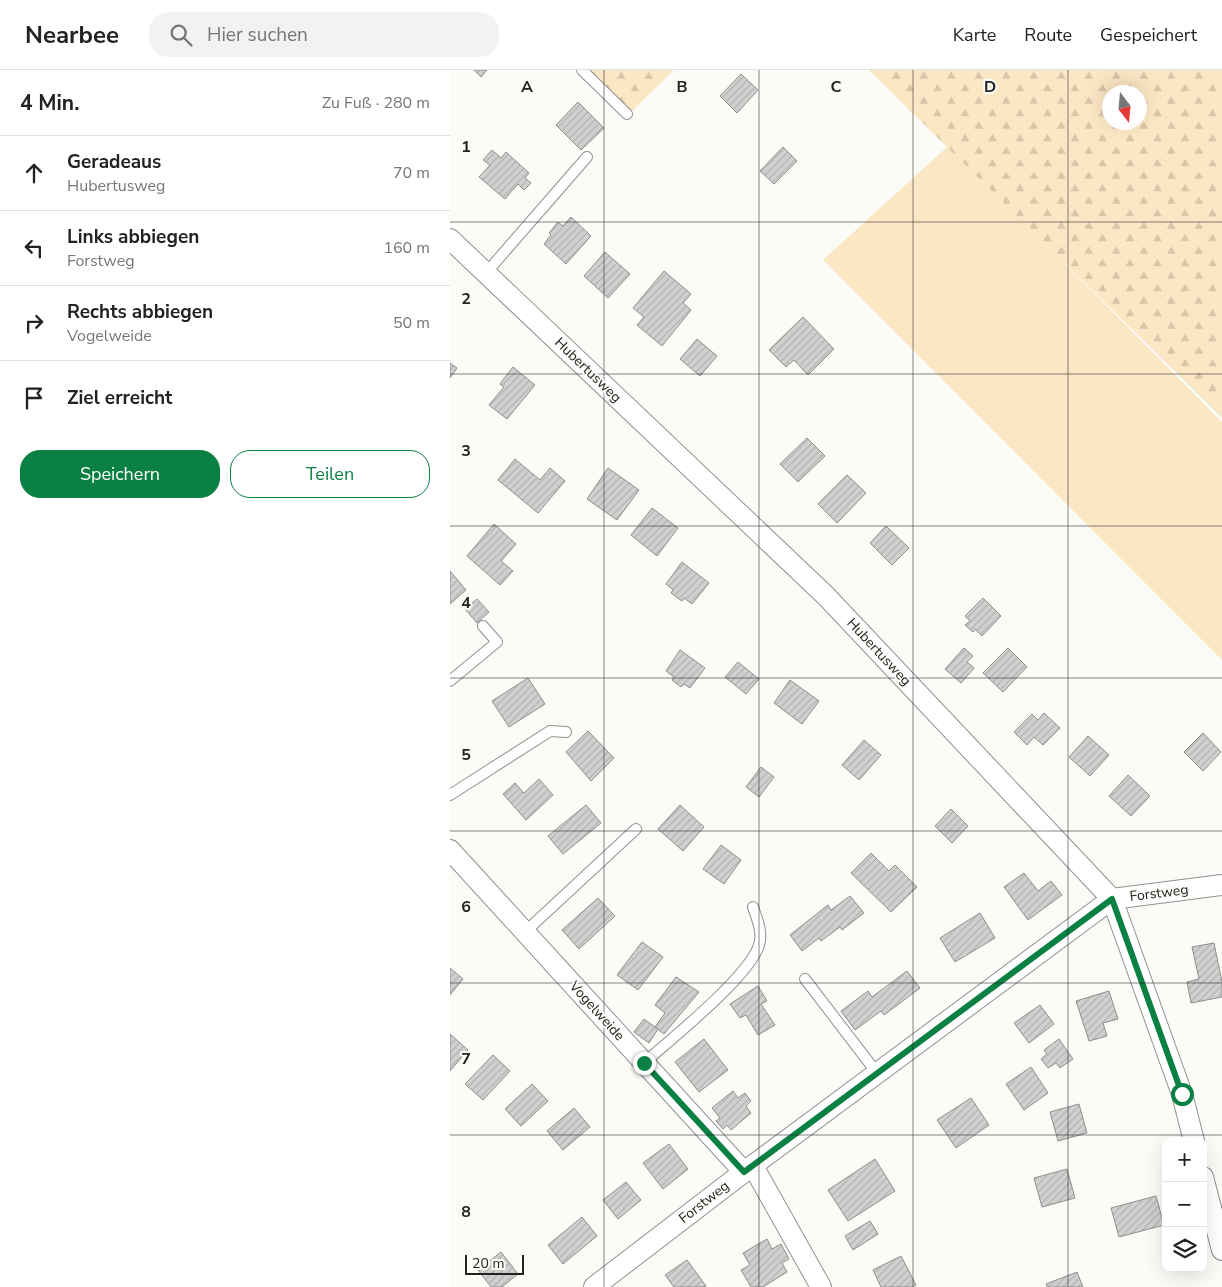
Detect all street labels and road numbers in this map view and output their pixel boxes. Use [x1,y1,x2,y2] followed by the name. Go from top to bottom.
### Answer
[550,333,626,407] street label: Hubertusweg
[843,614,915,690] street label: Hubertusweg
[1129,880,1189,906] street label: Forstweg
[564,976,629,1045] street label: Vogelweide
[675,1176,733,1228] street label: Forstweg

